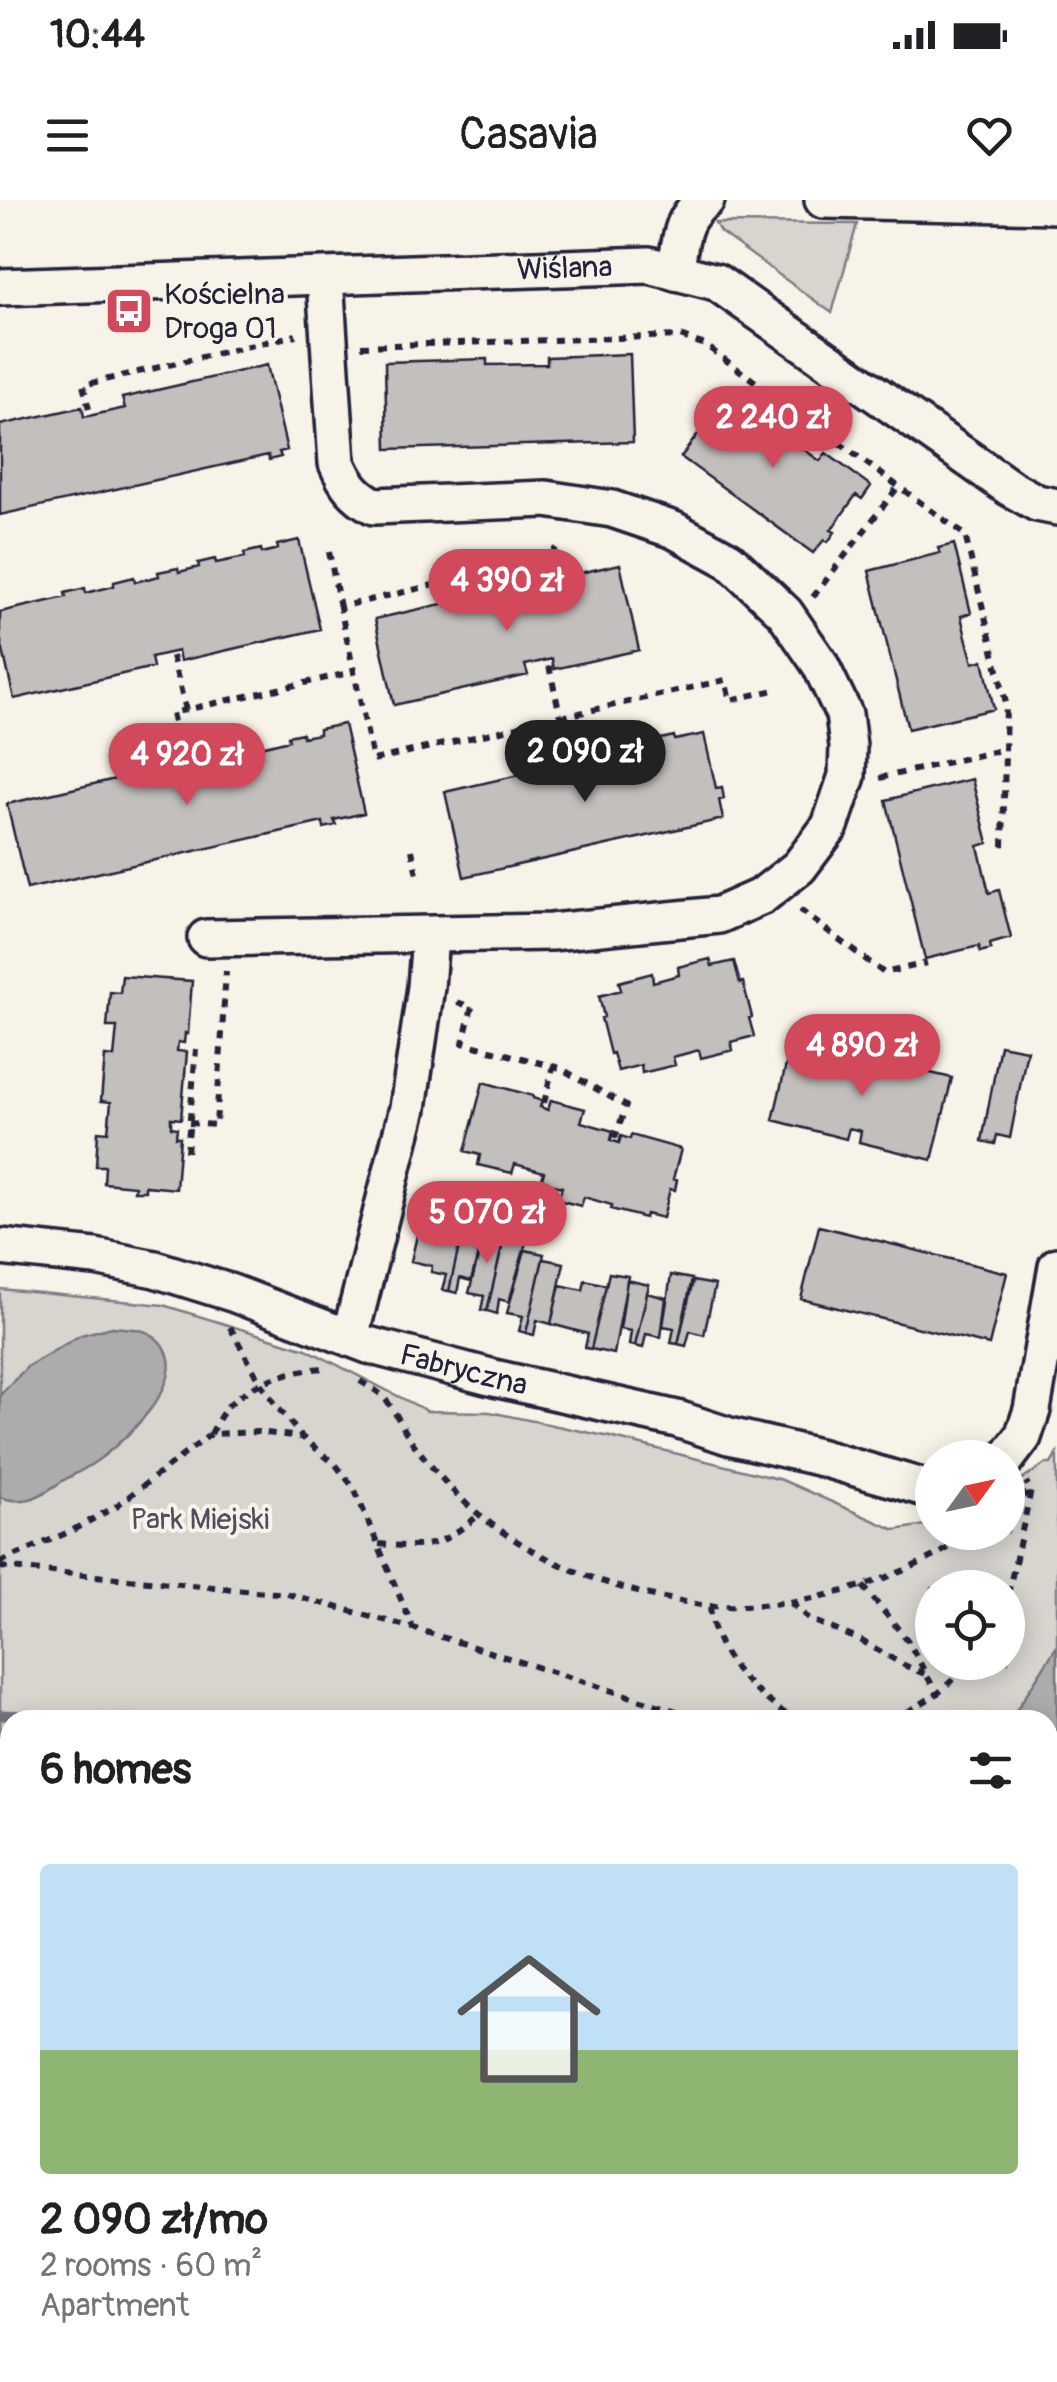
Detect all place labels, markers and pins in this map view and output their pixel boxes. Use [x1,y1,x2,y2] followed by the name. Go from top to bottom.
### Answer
[164,276,285,347] place label: Kościelna Droga 01
[103,285,155,337] bus stop icon: Kościelna Droga 01
[670,386,876,471] pin: 2 240 zł
[404,549,610,634] pin: 4 390 zł
[482,720,688,805] pin: 2 090 zł
[84,723,290,808] pin: 4 920 zł
[759,1014,965,1099] pin: 4 890 zł
[384,1181,590,1266] pin: 5 070 zł

